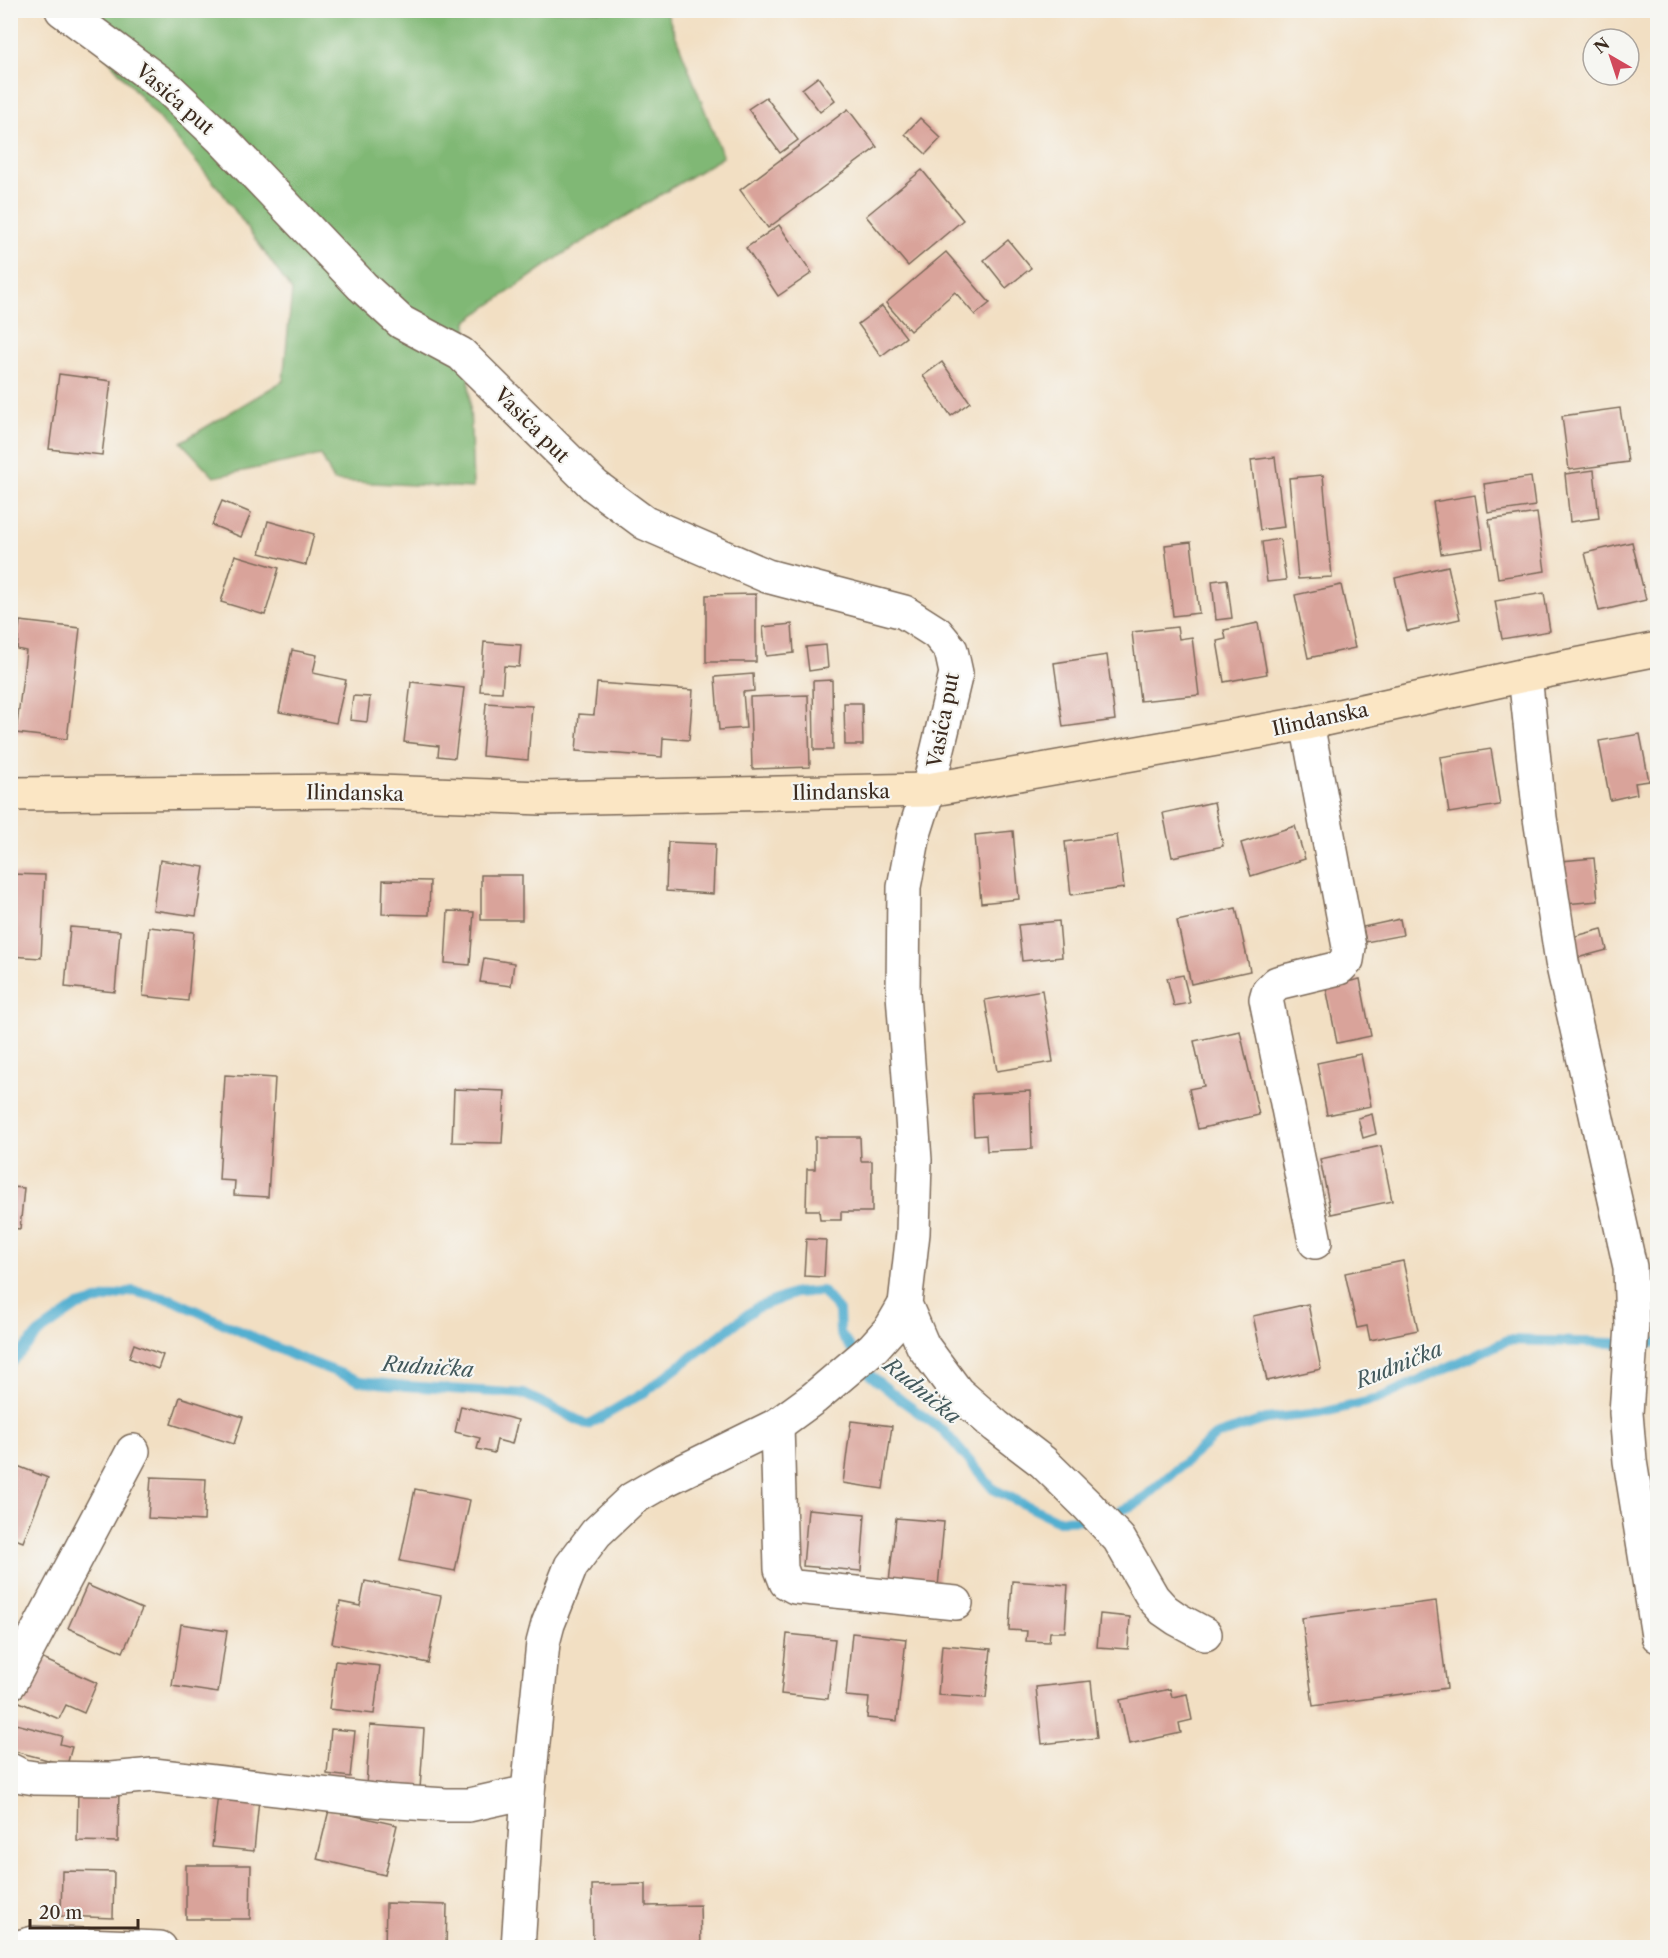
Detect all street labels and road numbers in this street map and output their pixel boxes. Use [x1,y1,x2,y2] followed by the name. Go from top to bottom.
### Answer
[130,58,219,140] street label: Vasića put
[489,382,574,467] street label: Vasića put
[922,671,964,770] street label: Vasića put
[1270,697,1371,741] street label: Ilindanska
[792,779,891,805] street label: Ilindanska
[306,780,405,806] street label: Ilindanska

